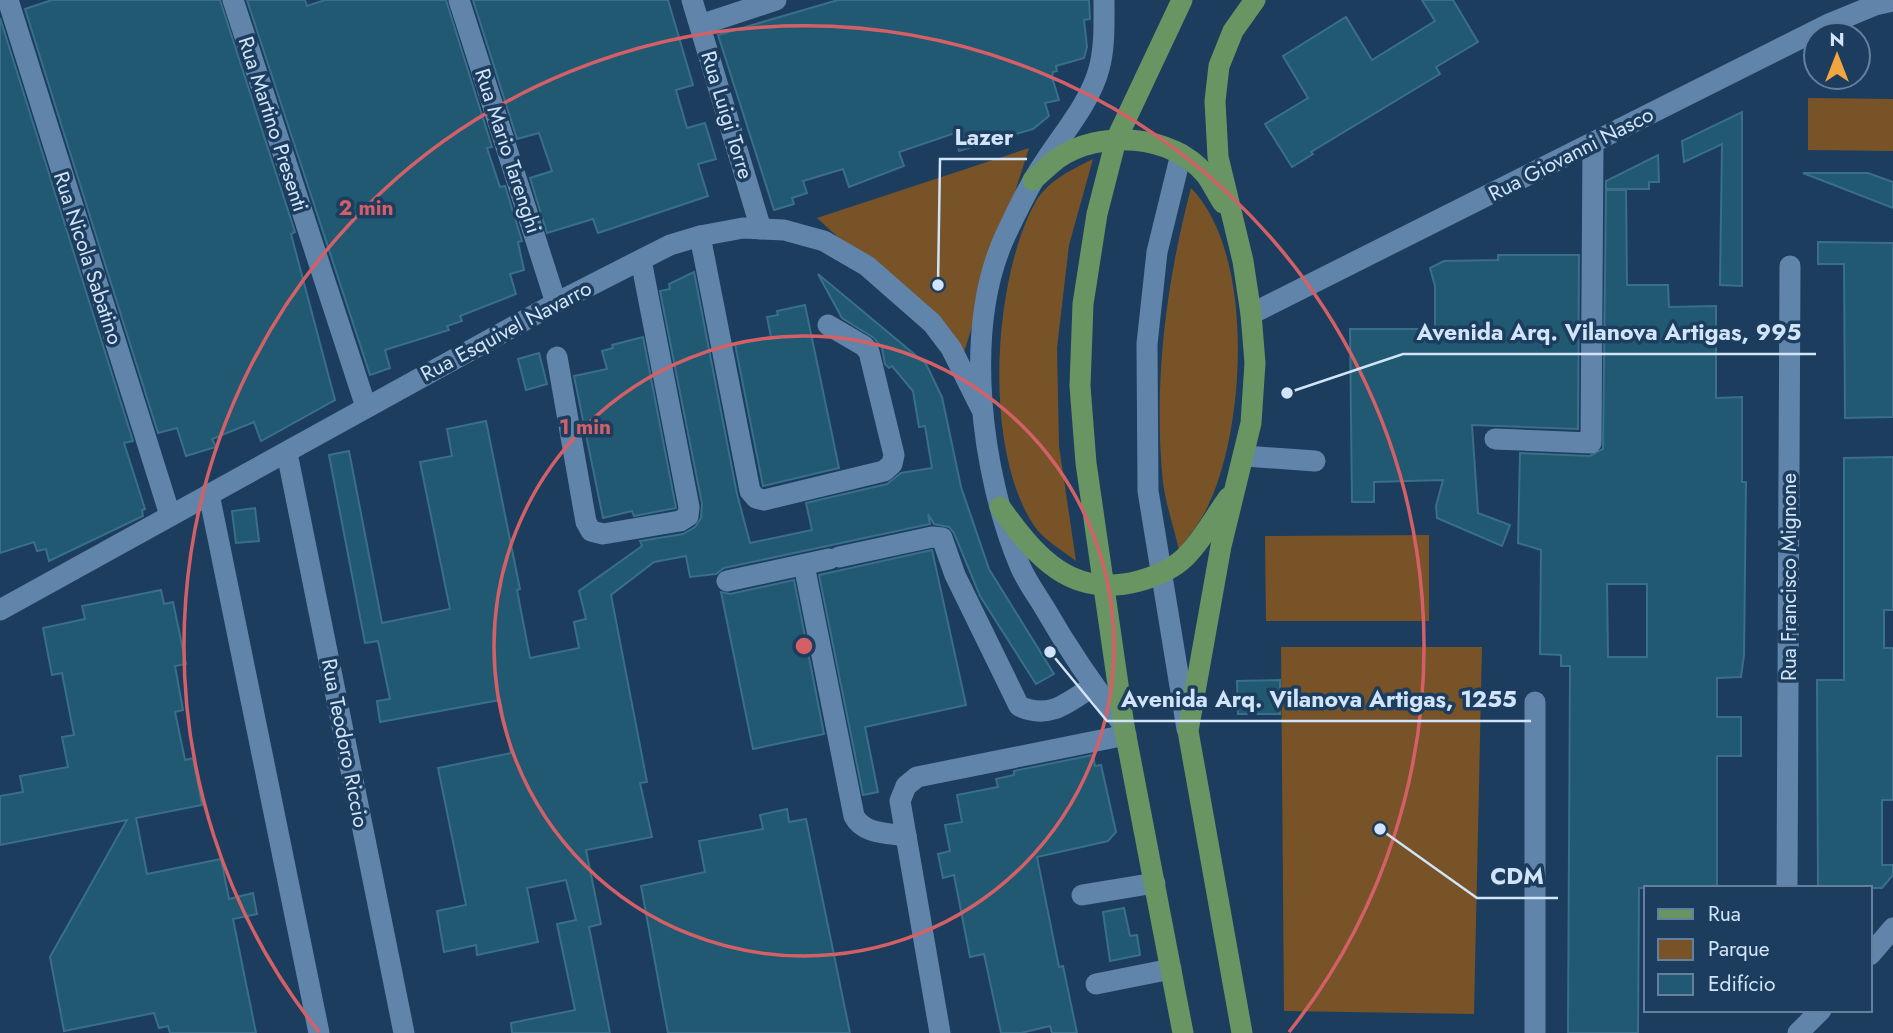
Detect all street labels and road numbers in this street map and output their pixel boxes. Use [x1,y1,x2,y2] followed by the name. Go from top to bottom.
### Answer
[231,33,315,215] street label: Rua Martino Presenti
[693,47,761,183] street label: Rua Luigi Torre
[467,65,549,237] street label: Rua Mario Tarenghi
[1483,99,1659,209] street label: Rua Giovanni Nasco
[46,168,130,348] street label: Rua Nicola Sabatino
[415,273,597,389] street label: Rua Esquivel Navarro
[1774,473,1804,681] street label: Rua Francisco Mignone
[314,656,376,830] street label: Rua Teodoro Riccio

